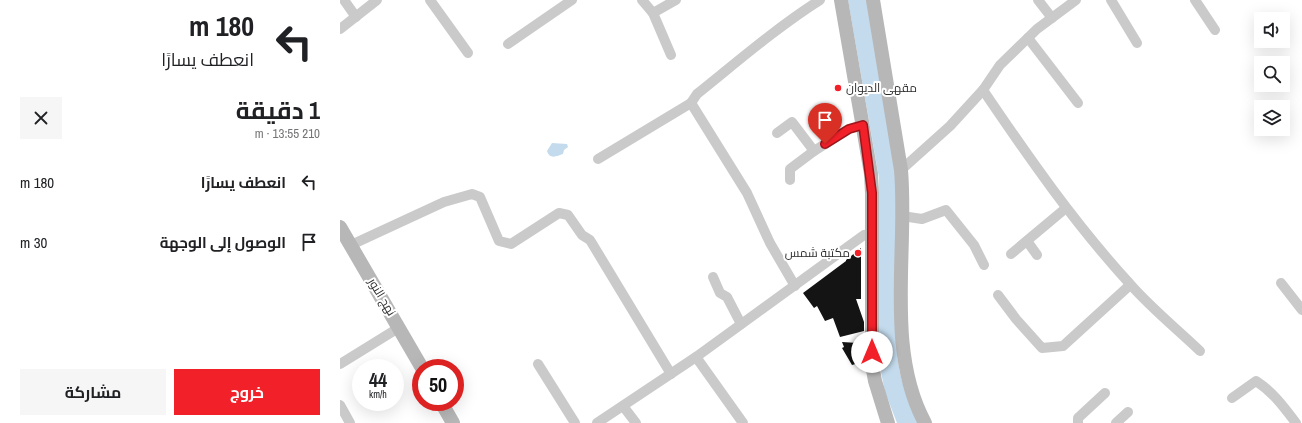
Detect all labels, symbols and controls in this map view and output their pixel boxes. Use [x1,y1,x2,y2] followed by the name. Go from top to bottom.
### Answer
[189,7,254,45] text: 180 m
[1254,12,1290,136] map controls
[1254,12,1290,48] button: sound
[268,16,320,68] icon: left
[161,47,254,72] text: انعطف يسارًا
[1254,56,1290,92] button: search
[846,80,917,96] place label: مقهى الديوان
[833,83,843,93] marker: مقهى الديوان
[236,94,320,126] text: 1 دقيقة
[20,97,62,139] button: close
[1254,100,1290,136] button: layers
[808,103,842,144] pin
[814,109,836,131] icon: arrive
[255,125,320,142] text: 210 m · 13:55
[298,171,320,193] icon: left
[20,172,54,193] text: 180 m
[201,172,286,193] text: انعطف يسارًا
[298,231,320,253] icon: arrive
[20,232,47,253] text: 30 m
[160,232,286,253] text: الوصول إلى الوجهة
[785,245,850,261] place label: مكتبة شمس
[853,248,863,258] marker: مكتبة شمس
[364,274,400,319] street label: نهج النور
[851,331,893,373] position arrow
[412,359,464,411] speed limit sign: 50
[369,366,387,393] text: 44
[20,369,166,415] button: مشاركة
[174,369,320,415] button: خروج
[369,388,387,401] text: km/h

